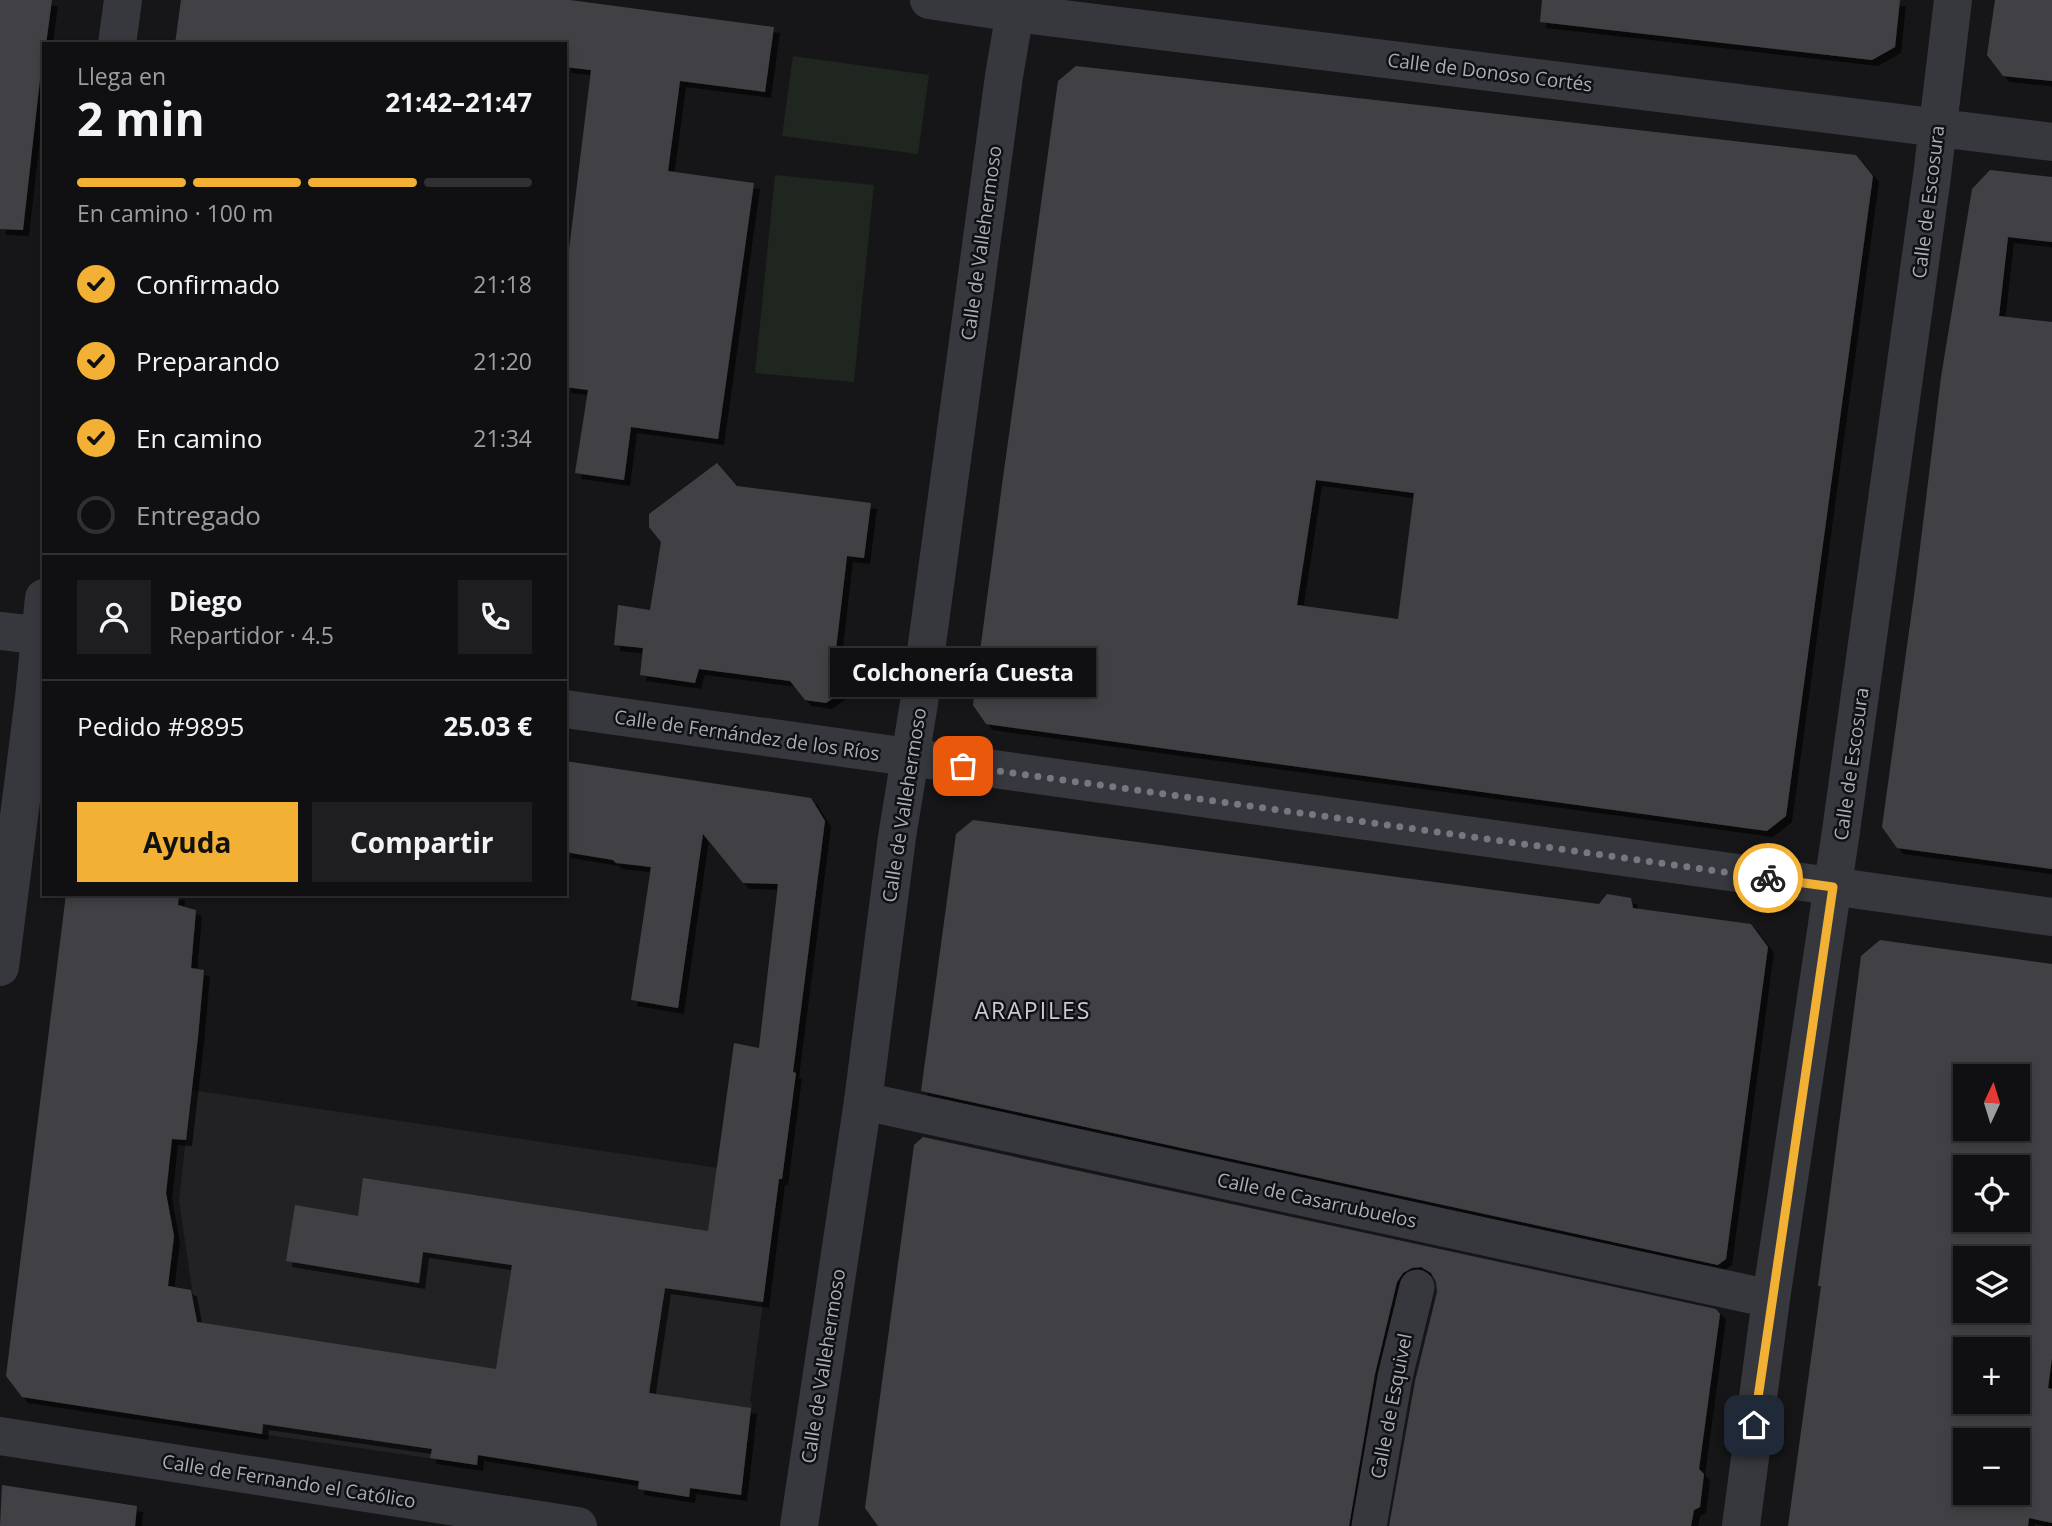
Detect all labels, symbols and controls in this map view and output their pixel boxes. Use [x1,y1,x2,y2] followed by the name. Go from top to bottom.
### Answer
[1386,47,1594,97] street label: Calle de Donoso Cortés
[77,60,166,92] text: Llega en
[385,84,532,120] text: 21:42–21:47
[77,87,205,149] text: 2 min
[1906,124,1950,280] street label: Calle de Escosura
[954,144,1008,342] street label: Calle de Vallehermoso
[77,197,273,229] text: En camino · 100 m
[77,265,115,303] icon: check
[136,266,280,302] text: Confirmado
[473,268,532,300] text: 21:18
[77,342,115,380] icon: check
[136,343,280,379] text: Preparando
[473,345,532,377] text: 21:20
[77,419,115,457] icon: check
[136,420,262,456] text: En camino
[473,422,532,454] text: 21:34
[136,497,261,533] text: Entregado
[77,580,151,654] button: person
[458,580,532,654] button: phone
[169,583,242,619] text: Diego
[169,619,334,651] text: Repartidor · 4.5
[830,647,1096,696] callout: Colchonería Cuesta
[852,656,1074,688] text: Colchonería Cuesta
[1827,686,1875,842] street label: Calle de Escosura
[613,704,881,766] street label: Calle de Fernández de los Ríos
[876,706,932,904] street label: Calle de Vallehermoso
[77,708,244,744] text: Pedido #9895
[444,708,532,744] text: 25.03 €
[933,736,993,796] pin
[944,747,982,785] icon: bag
[77,802,298,882] button: Ayuda
[312,802,532,882] button: Compartir
[1733,843,1803,913] courier
[1749,859,1787,897] icon: bike
[975,994,1091,1026] district label: ARAPILES
[1953,1064,2030,1141] north arrow
[1953,1064,2030,1505] map controls
[1953,1155,2030,1232] button: locate
[1215,1166,1419,1234] street label: Calle de Casarrubuelos
[1953,1246,2030,1323] button: layers
[795,1267,851,1465] street label: Calle de Vallehermoso
[1364,1331,1418,1481] street label: Calle de Esquivel
[1953,1337,2030,1414] button: +
[1724,1395,1784,1455] pin
[1735,1406,1773,1444] icon: home
[1953,1428,2030,1505] button: −
[160,1448,418,1514] street label: Calle de Fernando el Católico

